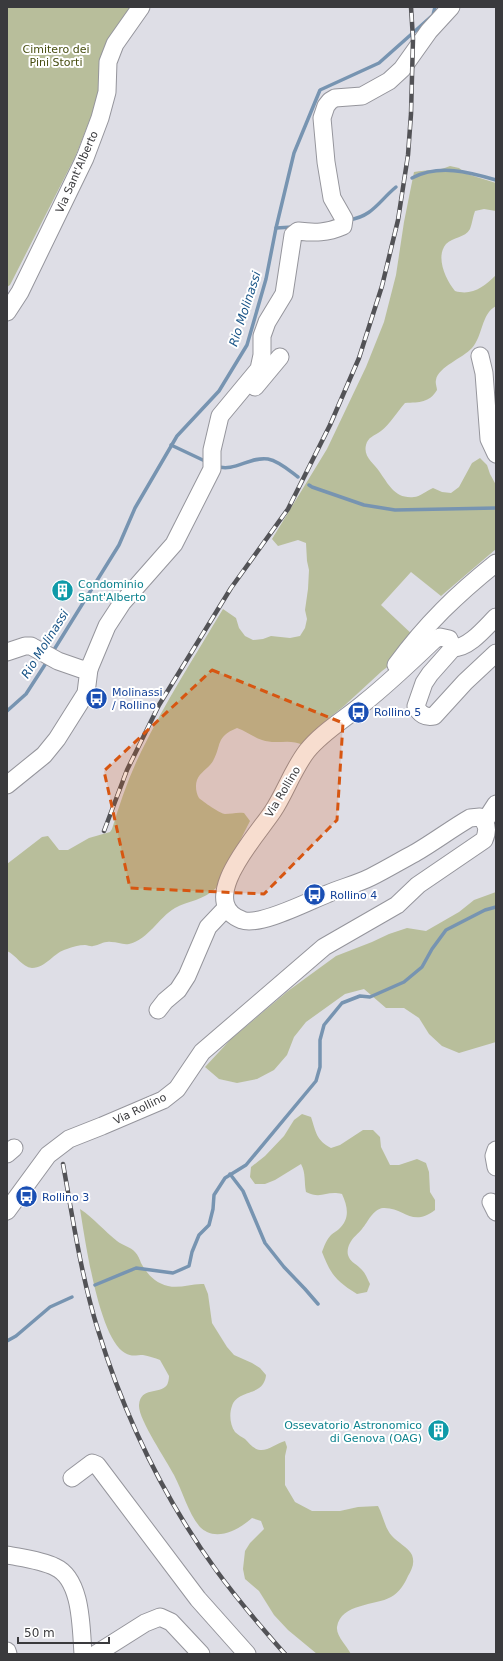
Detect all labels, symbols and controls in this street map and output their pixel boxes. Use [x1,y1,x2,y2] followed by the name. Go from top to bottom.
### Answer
[23,43,89,69] park label: Cimitero dei Pini Storti
[53,129,101,215] street label: Via Sant'Alberto
[226,269,264,348] water label: Rio Molinassi
[49,577,75,603] building icon: Condominio Sant'Alberto
[78,578,146,604] place label: Condominio Sant'Alberto
[18,607,72,681] water label: Rio Molinassi
[83,685,109,711] bus stop icon: Molinassi / Rollino
[112,686,163,712] place label: Molinassi / Rollino
[346,699,372,725] bus stop icon: Rollino 5
[374,706,421,719] place label: Rollino 5
[263,764,303,820] street label: Via Rollino
[302,882,328,908] bus stop icon: Rollino 4
[330,889,377,902] place label: Rollino 4
[111,1090,169,1127] street label: Via Rollino
[14,1184,40,1210] bus stop icon: Rollino 3
[42,1191,89,1204] place label: Rollino 3
[425,1418,451,1444] building icon: Ossevatorio Astronomico di Genova (OAG)
[284,1419,422,1445] place label: Ossevatorio Astronomico di Genova (OAG)
[18,1619,109,1645] scale bar
[24,1626,55,1640] text: 50 m

